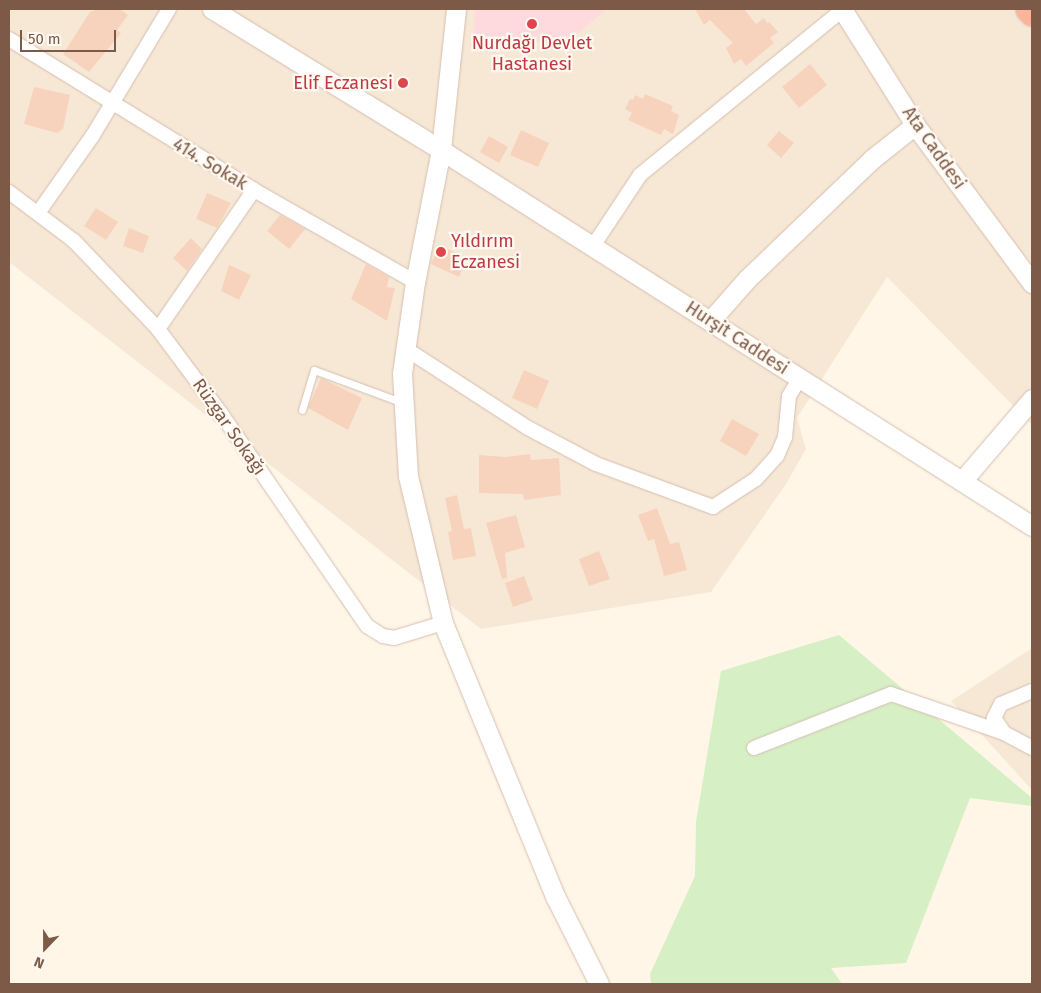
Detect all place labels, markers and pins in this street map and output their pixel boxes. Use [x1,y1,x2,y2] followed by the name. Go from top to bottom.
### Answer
[525,17,539,31] marker: Nurdağı Devlet Hastanesi
[472,33,592,76] place label: Nurdağı Devlet Hastanesi
[293,72,393,94] place label: Elif Eczanesi
[397,77,409,89] marker: Elif Eczanesi
[451,231,520,274] place label: Yıldırım Eczanesi
[435,246,447,258] marker: Yıldırım Eczanesi

